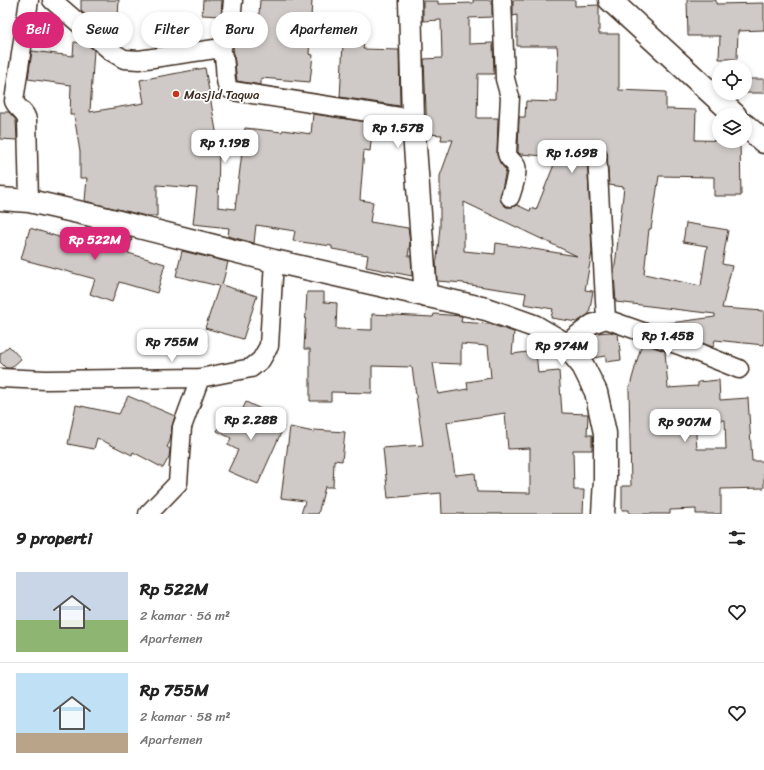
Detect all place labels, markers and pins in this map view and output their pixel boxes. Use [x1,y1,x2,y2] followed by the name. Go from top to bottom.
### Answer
[184,83,260,106] place label: Masjid Taqwa
[171,89,181,99] marker: Masjid Taqwa
[357,115,439,149] pin: Rp 1.57B
[184,130,266,164] pin: Rp 1.19B
[531,140,613,174] pin: Rp 1.69B
[58,227,132,261] pin: Rp 522M
[627,323,709,357] pin: Rp 1.45B
[135,329,209,363] pin: Rp 755M
[525,333,599,367] pin: Rp 974M
[210,407,292,441] pin: Rp 2.28B
[648,409,722,443] pin: Rp 907M

